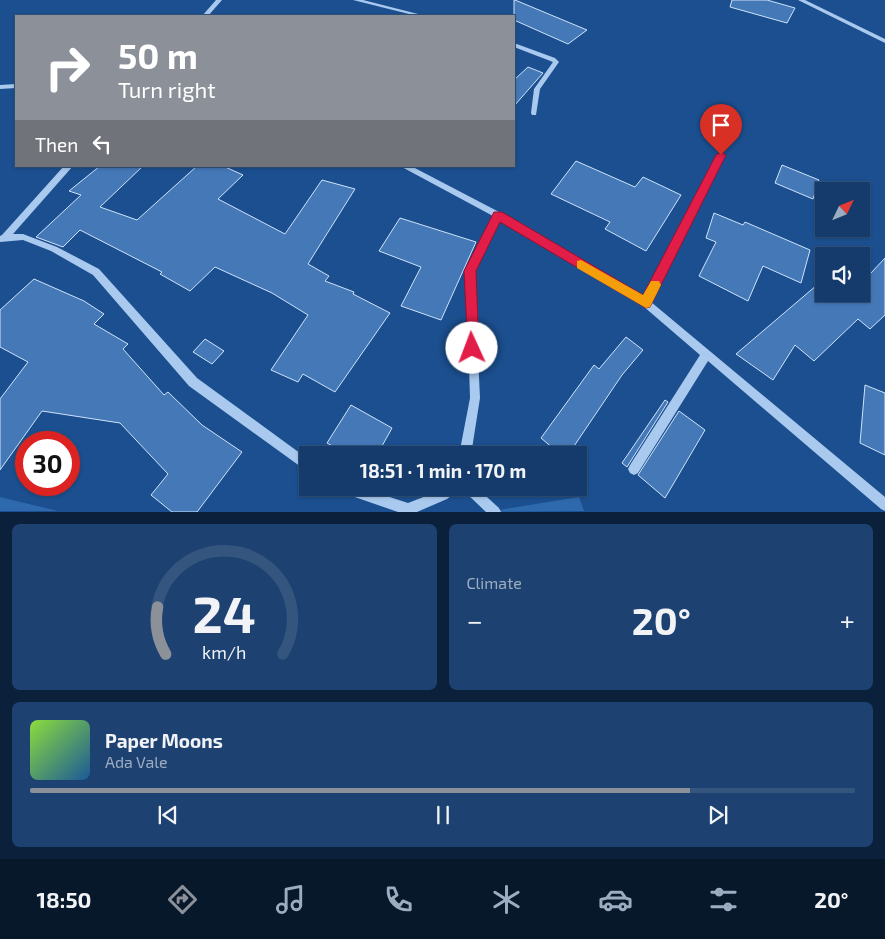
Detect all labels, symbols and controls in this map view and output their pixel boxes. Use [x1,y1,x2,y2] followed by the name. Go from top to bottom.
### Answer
[118,34,198,76] text: 50 m
[35,35,100,100] icon: right
[118,76,216,102] text: Turn right
[700,104,742,155] pin
[707,111,735,139] icon: arrive
[88,130,116,158] icon: left
[35,133,78,156] text: Then
[815,182,870,238] north arrow
[815,182,870,302] map controls
[815,247,870,302] button: sound
[445,321,497,373] position arrow
[15,431,80,496] speed limit sign: 30
[360,459,526,482] text: 18:51 · 1 min · 170 m
[467,573,522,592] text: Climate
[193,581,256,643] text: 24
[632,597,691,643] text: 20°
[467,603,483,637] text: −
[840,603,855,637] text: +
[202,641,246,663] text: km/h
[105,729,223,752] text: Paper Moons
[105,752,168,771] text: Ada Vale
[154,801,182,829] icon: previous
[429,801,457,829] icon: pause
[704,801,732,829] icon: next
[165,882,200,917] icon: directions
[273,882,308,917] icon: music
[381,882,416,917] icon: phone
[489,882,524,917] icon: climate
[598,882,633,917] icon: car
[706,882,741,917] icon: filters
[37,886,92,912] text: 18:50
[814,886,848,912] text: 20°

